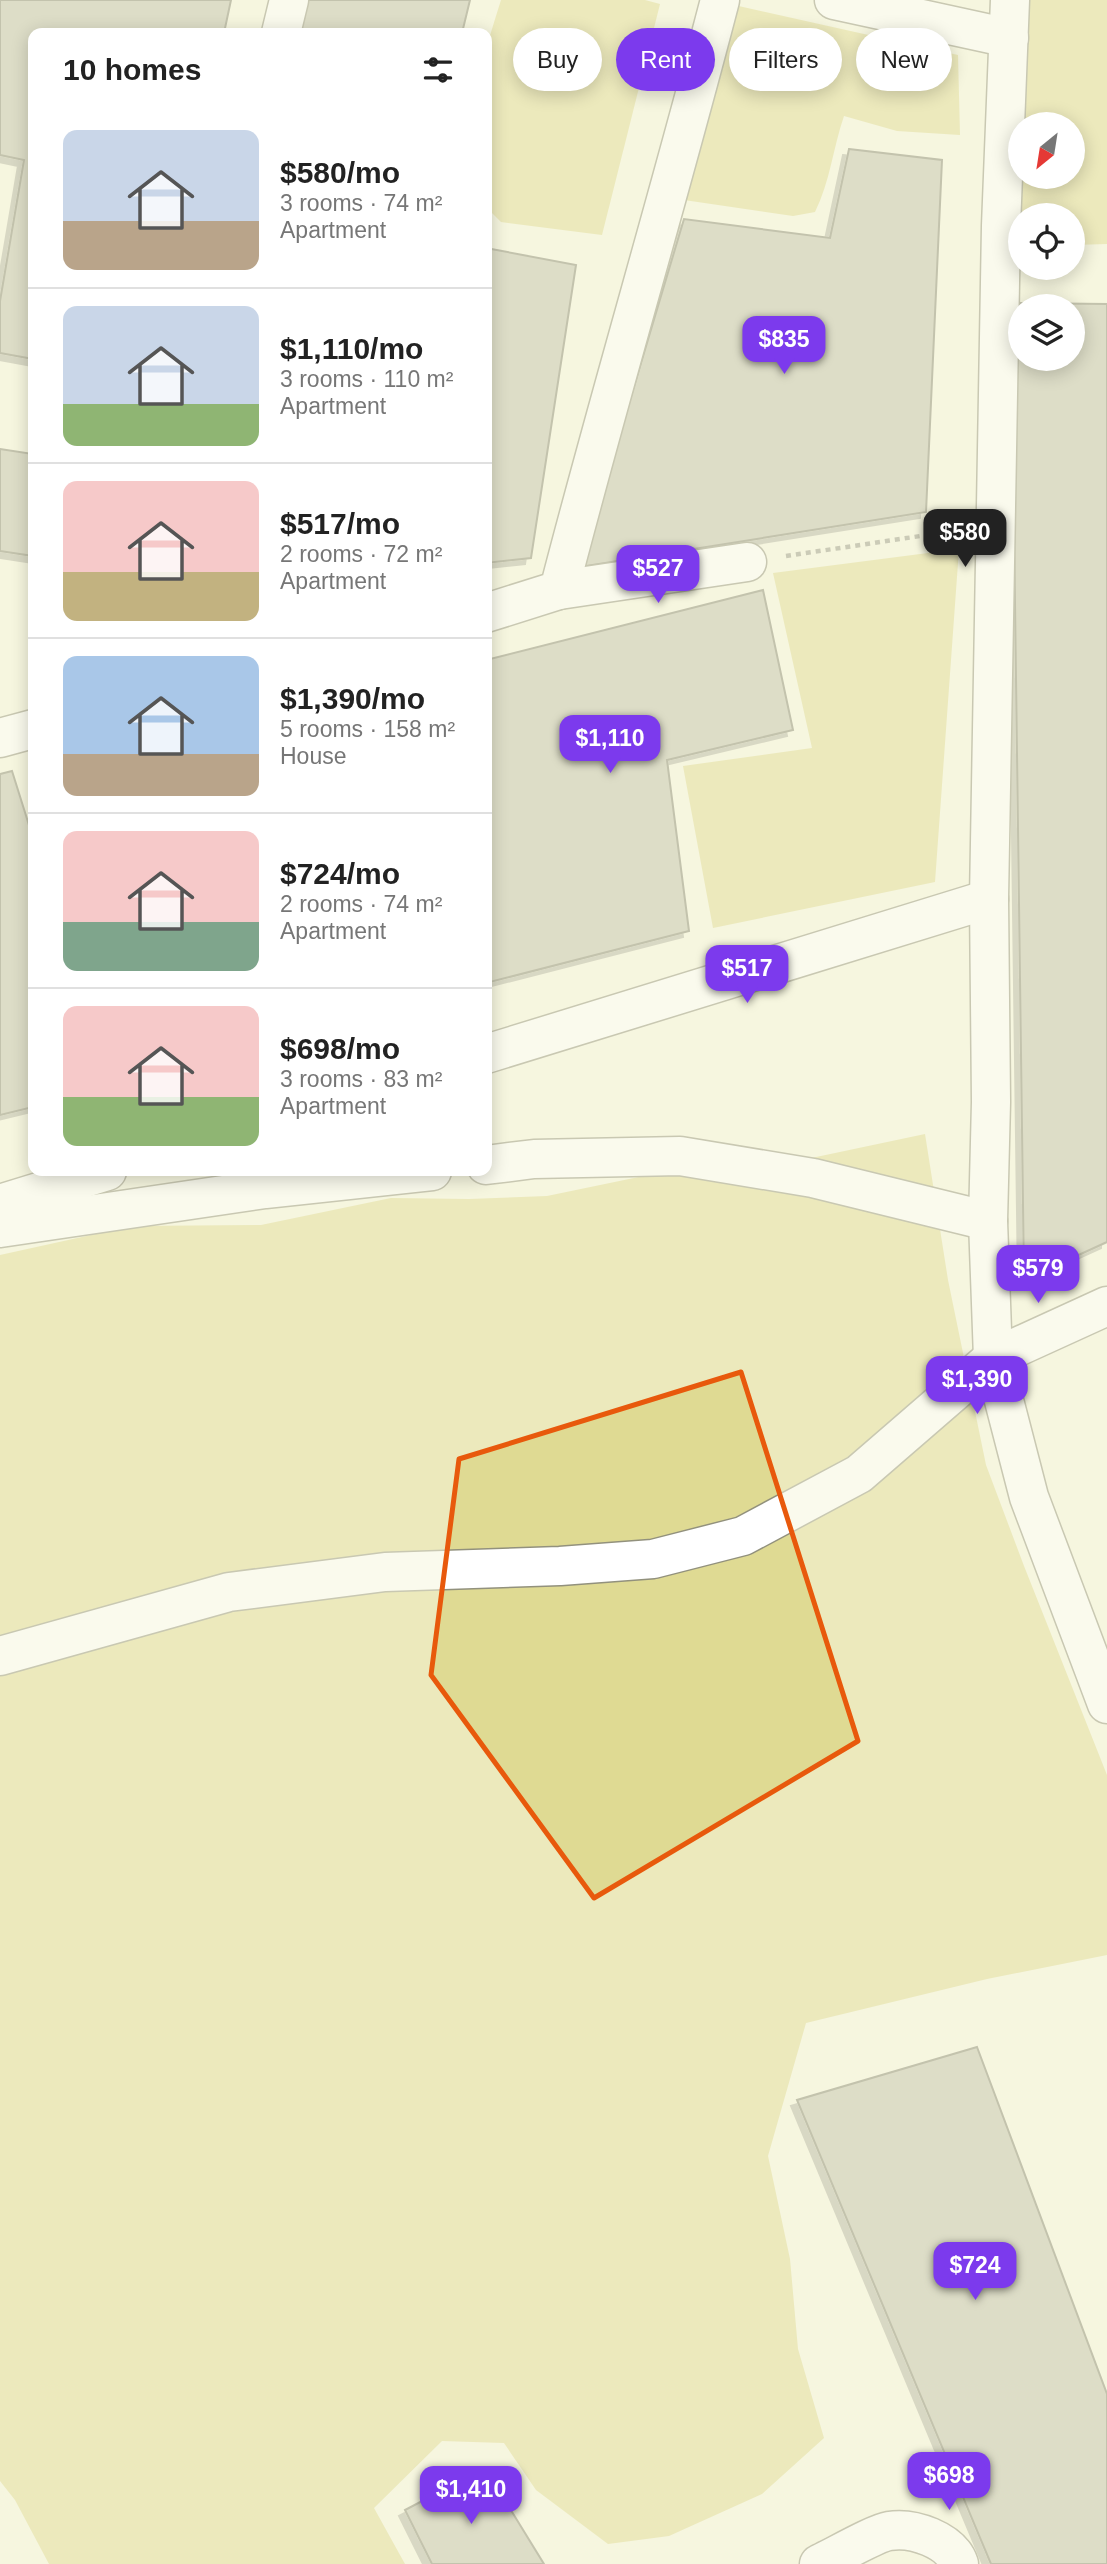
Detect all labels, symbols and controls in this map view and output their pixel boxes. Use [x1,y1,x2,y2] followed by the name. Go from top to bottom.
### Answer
[513,28,602,91] chip: Buy
[616,28,715,91] chip: Rent
[729,28,842,91] chip: Filters
[856,28,952,91] chip: New
[419,51,457,89] icon: filters
[63,53,201,86] text: 10 homes
[1008,112,1085,189] north arrow
[1008,112,1085,371] map controls
[280,156,400,189] text: $580/mo
[119,158,203,242] icon: home
[280,190,442,216] text: 3 rooms · 74 m²
[1008,203,1085,280] button: locate
[280,217,386,243] text: Apartment
[1008,294,1085,371] button: layers
[743,316,825,376] pin: $835
[758,326,810,352] text: $835
[280,332,423,365] text: $1,110/mo
[119,334,203,418] icon: home
[280,366,453,392] text: 3 rooms · 110 m²
[280,393,386,419] text: Apartment
[280,507,400,540] text: $517/mo
[119,509,203,593] icon: home
[924,510,1006,569] pin: $580
[939,519,991,545] text: $580
[280,541,442,567] text: 2 rooms · 72 m²
[617,546,699,605] pin: $527
[632,555,684,581] text: $527
[280,568,386,594] text: Apartment
[280,682,425,715] text: $1,390/mo
[119,684,203,768] icon: home
[280,716,455,742] text: 5 rooms · 158 m²
[553,716,667,775] pin: $1,110
[575,725,645,751] text: $1,110
[280,743,346,769] text: House
[280,857,400,890] text: $724/mo
[119,859,203,943] icon: home
[280,891,442,917] text: 2 rooms · 74 m²
[280,918,386,944] text: Apartment
[706,946,788,1005] pin: $517
[721,955,773,981] text: $517
[280,1032,400,1065] text: $698/mo
[119,1034,203,1118] icon: home
[280,1066,442,1092] text: 3 rooms · 83 m²
[280,1093,386,1119] text: Apartment
[997,1246,1079,1305] pin: $579
[1012,1255,1064,1281] text: $579
[920,1356,1034,1416] pin: $1,390
[942,1366,1012,1392] text: $1,390
[934,2242,1016,2302] pin: $724
[949,2252,1001,2278] text: $724
[908,2452,990,2512] pin: $698
[923,2462,975,2488] text: $698
[414,2466,528,2526] pin: $1,410
[436,2476,506,2502] text: $1,410

